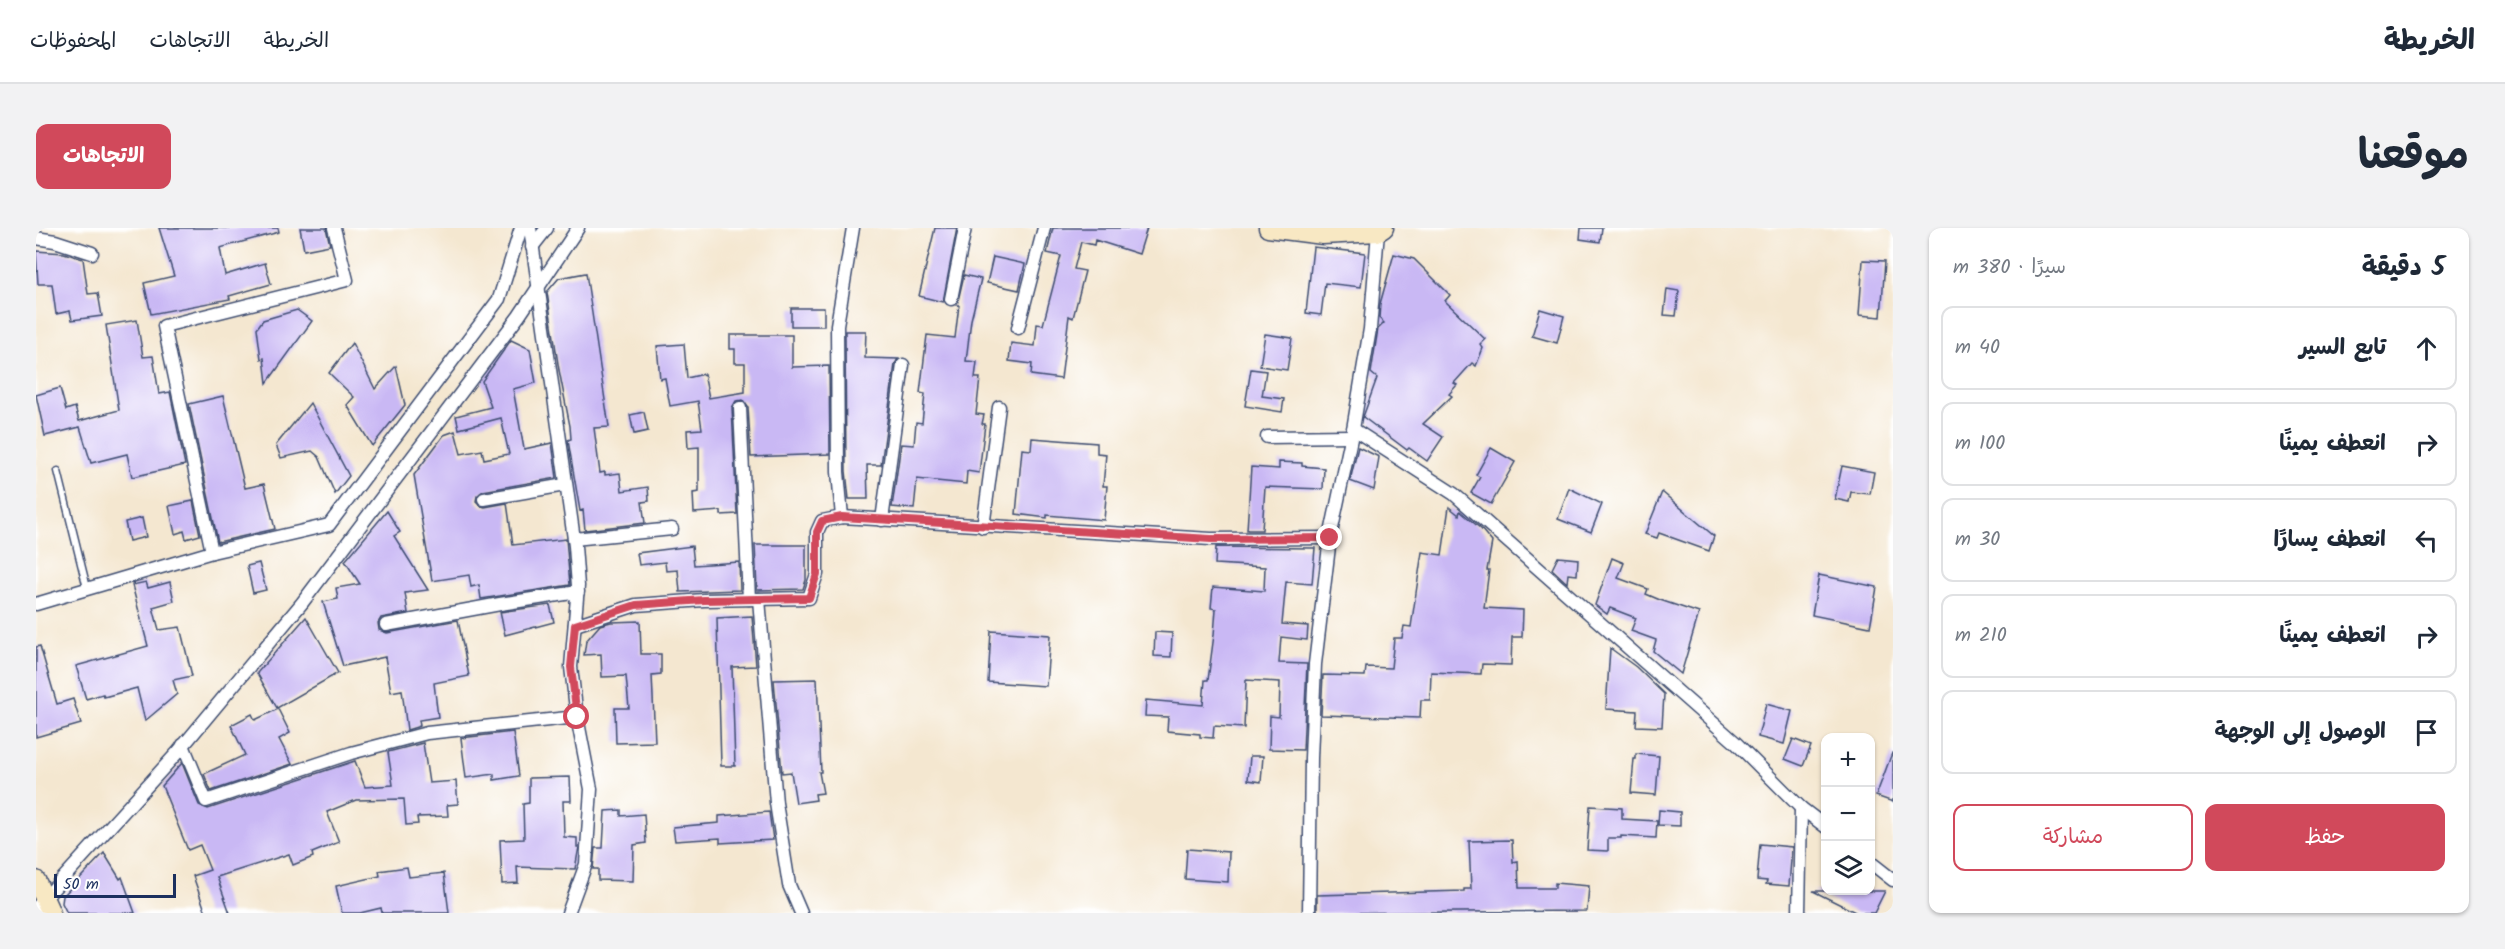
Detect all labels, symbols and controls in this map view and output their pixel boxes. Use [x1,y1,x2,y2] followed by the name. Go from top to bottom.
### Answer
[2384,19,2475,64] text: الخريطة
[30,25,116,58] text: المحفوظات
[149,25,231,58] text: الاتجاهات
[264,25,329,58] text: الخريطة
[2358,123,2469,190] text: موقعنا
[36,124,171,189] button: الاتجاهات
[2362,247,2445,289] text: 5 دقيقة
[1953,252,2066,284] text: سيرًا · 380 m
[2299,331,2386,366] text: تابع السير
[1955,332,2000,364] text: 40 m
[2410,332,2443,365] icon: ahead
[2279,427,2386,462] text: انعطف يمينًا
[1955,428,2005,460] text: 100 m
[2410,428,2443,461] icon: right
[2274,523,2386,558] text: انعطف يسارًا
[1316,524,1342,550] route end
[1955,524,2000,556] text: 30 m
[2410,524,2443,557] icon: left
[2279,619,2386,654] text: انعطف يمينًا
[1955,620,2007,652] text: 210 m
[2410,620,2443,653] icon: right
[563,703,589,729] route start
[2214,715,2386,750] text: الوصول إلى الوجهة
[2410,716,2443,749] icon: arrive
[1821,733,1875,895] map controls
[1821,733,1875,787] button: +
[1821,787,1875,841] button: −
[1953,804,2193,871] button: مشاركة
[2205,804,2445,871] button: حفظ
[1821,841,1875,895] button: layers
[54,871,176,898] scale bar
[63,872,99,897] text: 50 m

